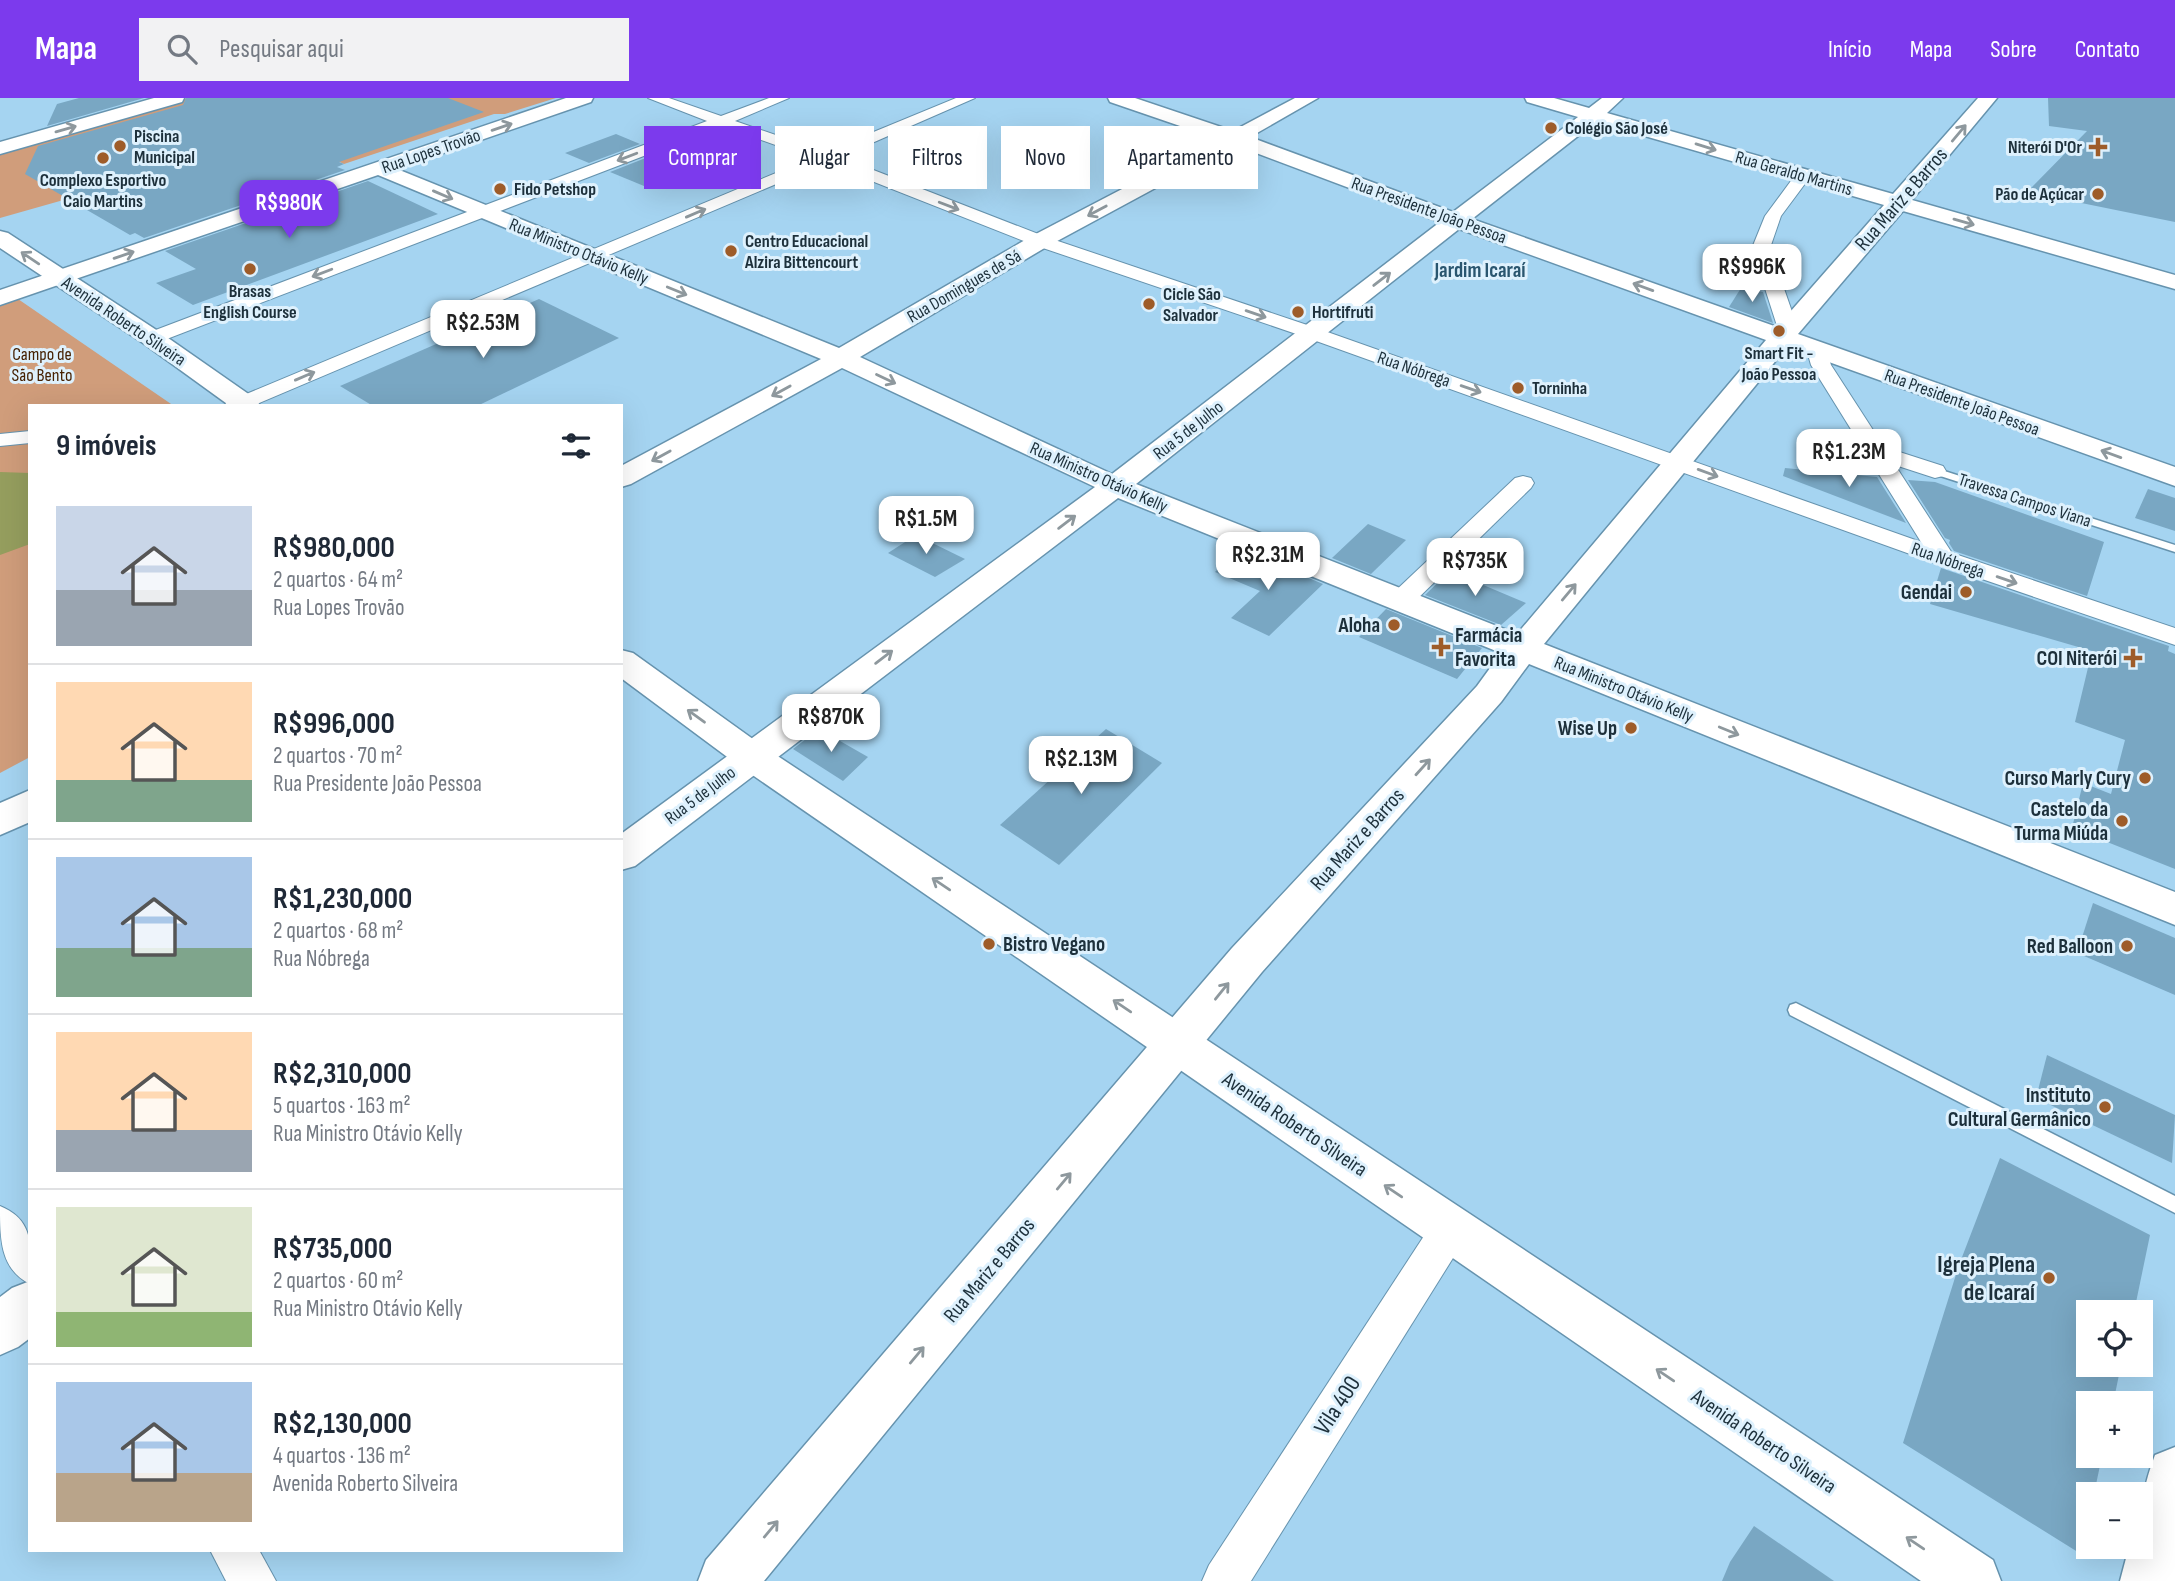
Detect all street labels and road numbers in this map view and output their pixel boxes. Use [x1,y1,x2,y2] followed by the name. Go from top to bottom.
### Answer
[379,125,483,178] street label: Rua Lopes Trovão
[1850,143,1953,256] street label: Rua Mariz e Barros
[1733,147,1855,200] street label: Rua Geraldo Martins
[1348,173,1509,248] street label: Rua Presidente João Pessoa
[506,214,652,289] street label: Rua Ministro Otávio Kelly
[904,245,1025,328] street label: Rua Domingues de Sá
[57,272,190,371] street label: Avenida Roberto Silveira
[1375,347,1453,392] street label: Rua Nóbrega
[1881,365,2042,440] street label: Rua Presidente João Pessoa
[1149,397,1227,464] street label: Rua 5 de Julho
[1027,438,1171,517] street label: Rua Ministro Otávio Kelly
[1956,469,2094,532] street label: Travessa Campos Viana
[1909,538,1987,583] street label: Rua Nóbrega
[1551,652,1697,727] street label: Rua Ministro Otávio Kelly
[661,762,740,829] street label: Rua 5 de Julho
[1305,783,1410,895] street label: Rua Mariz e Barros
[1217,1066,1372,1182] street label: Avenida Roberto Silveira
[938,1213,1040,1328] street label: Rua Mariz e Barros
[1308,1370,1367,1440] street label: Vila 400
[1686,1383,1841,1499] street label: Avenida Roberto Silveira

